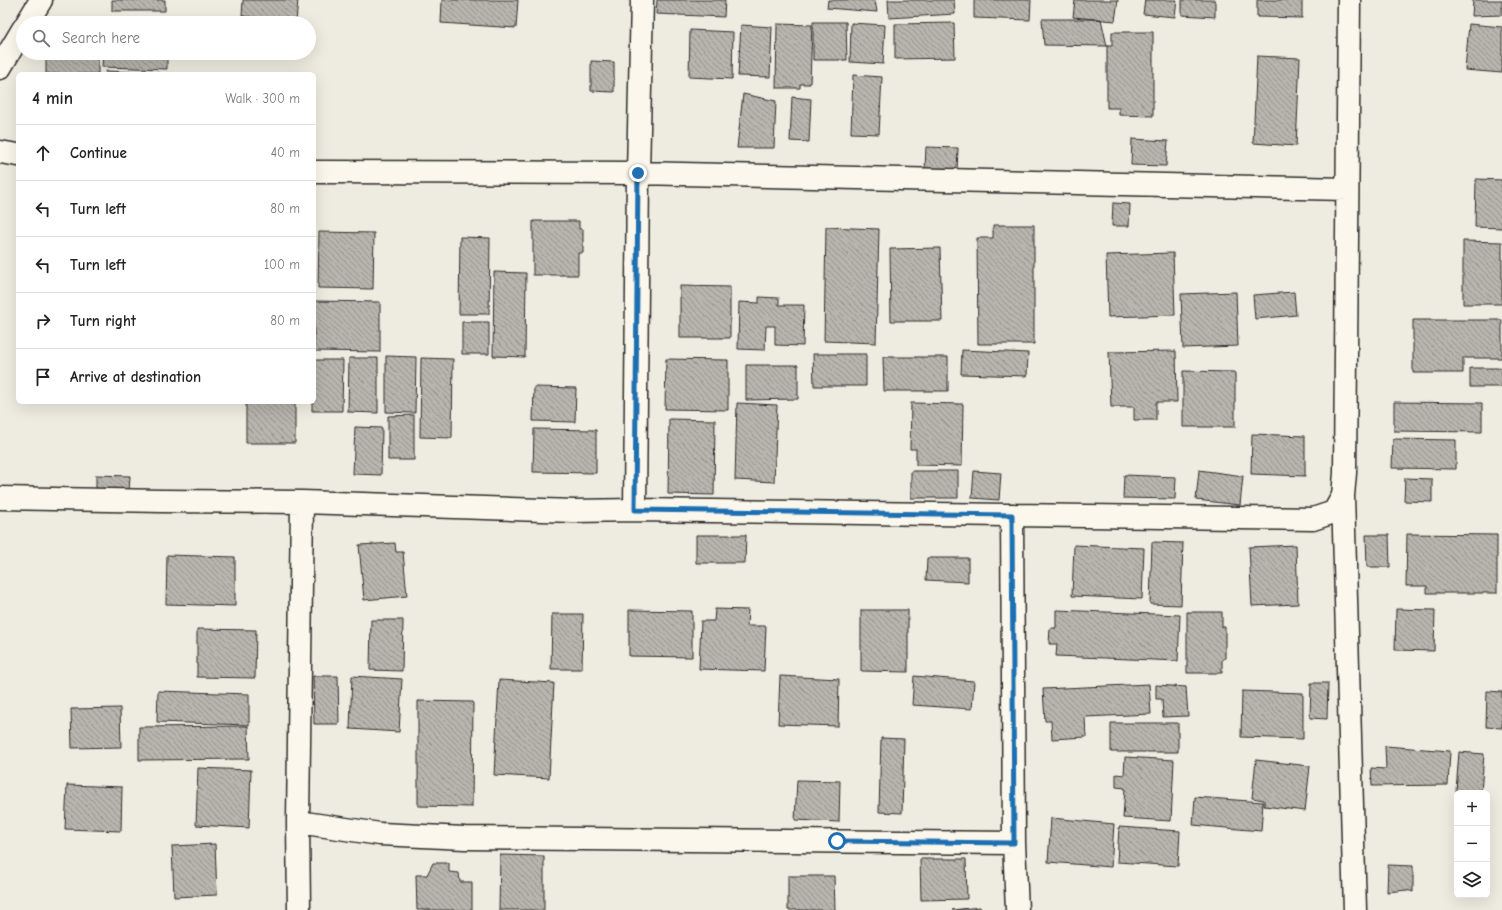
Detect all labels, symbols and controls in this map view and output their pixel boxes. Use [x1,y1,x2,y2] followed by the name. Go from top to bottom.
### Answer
[16,16,316,60] search box
[30,27,52,49] icon: search
[62,29,140,47] text: Search here
[32,89,73,108] text: 4 min
[225,91,300,106] text: Walk · 300 m
[32,142,54,164] icon: ahead
[70,144,127,162] text: Continue
[271,145,300,160] text: 40 m
[629,164,647,182] route end
[32,198,54,220] icon: left
[70,200,126,218] text: Turn left
[270,201,300,216] text: 80 m
[32,254,54,276] icon: left
[70,256,126,274] text: Turn left
[264,257,300,272] text: 100 m
[32,310,54,332] icon: right
[70,312,136,330] text: Turn right
[270,313,300,328] text: 80 m
[32,366,54,388] icon: arrive
[70,368,201,386] text: Arrive at destination
[1454,790,1490,898] map controls
[1454,790,1490,826] button: +
[1454,826,1490,862] button: −
[828,832,846,850] route start
[1454,862,1490,898] button: layers

